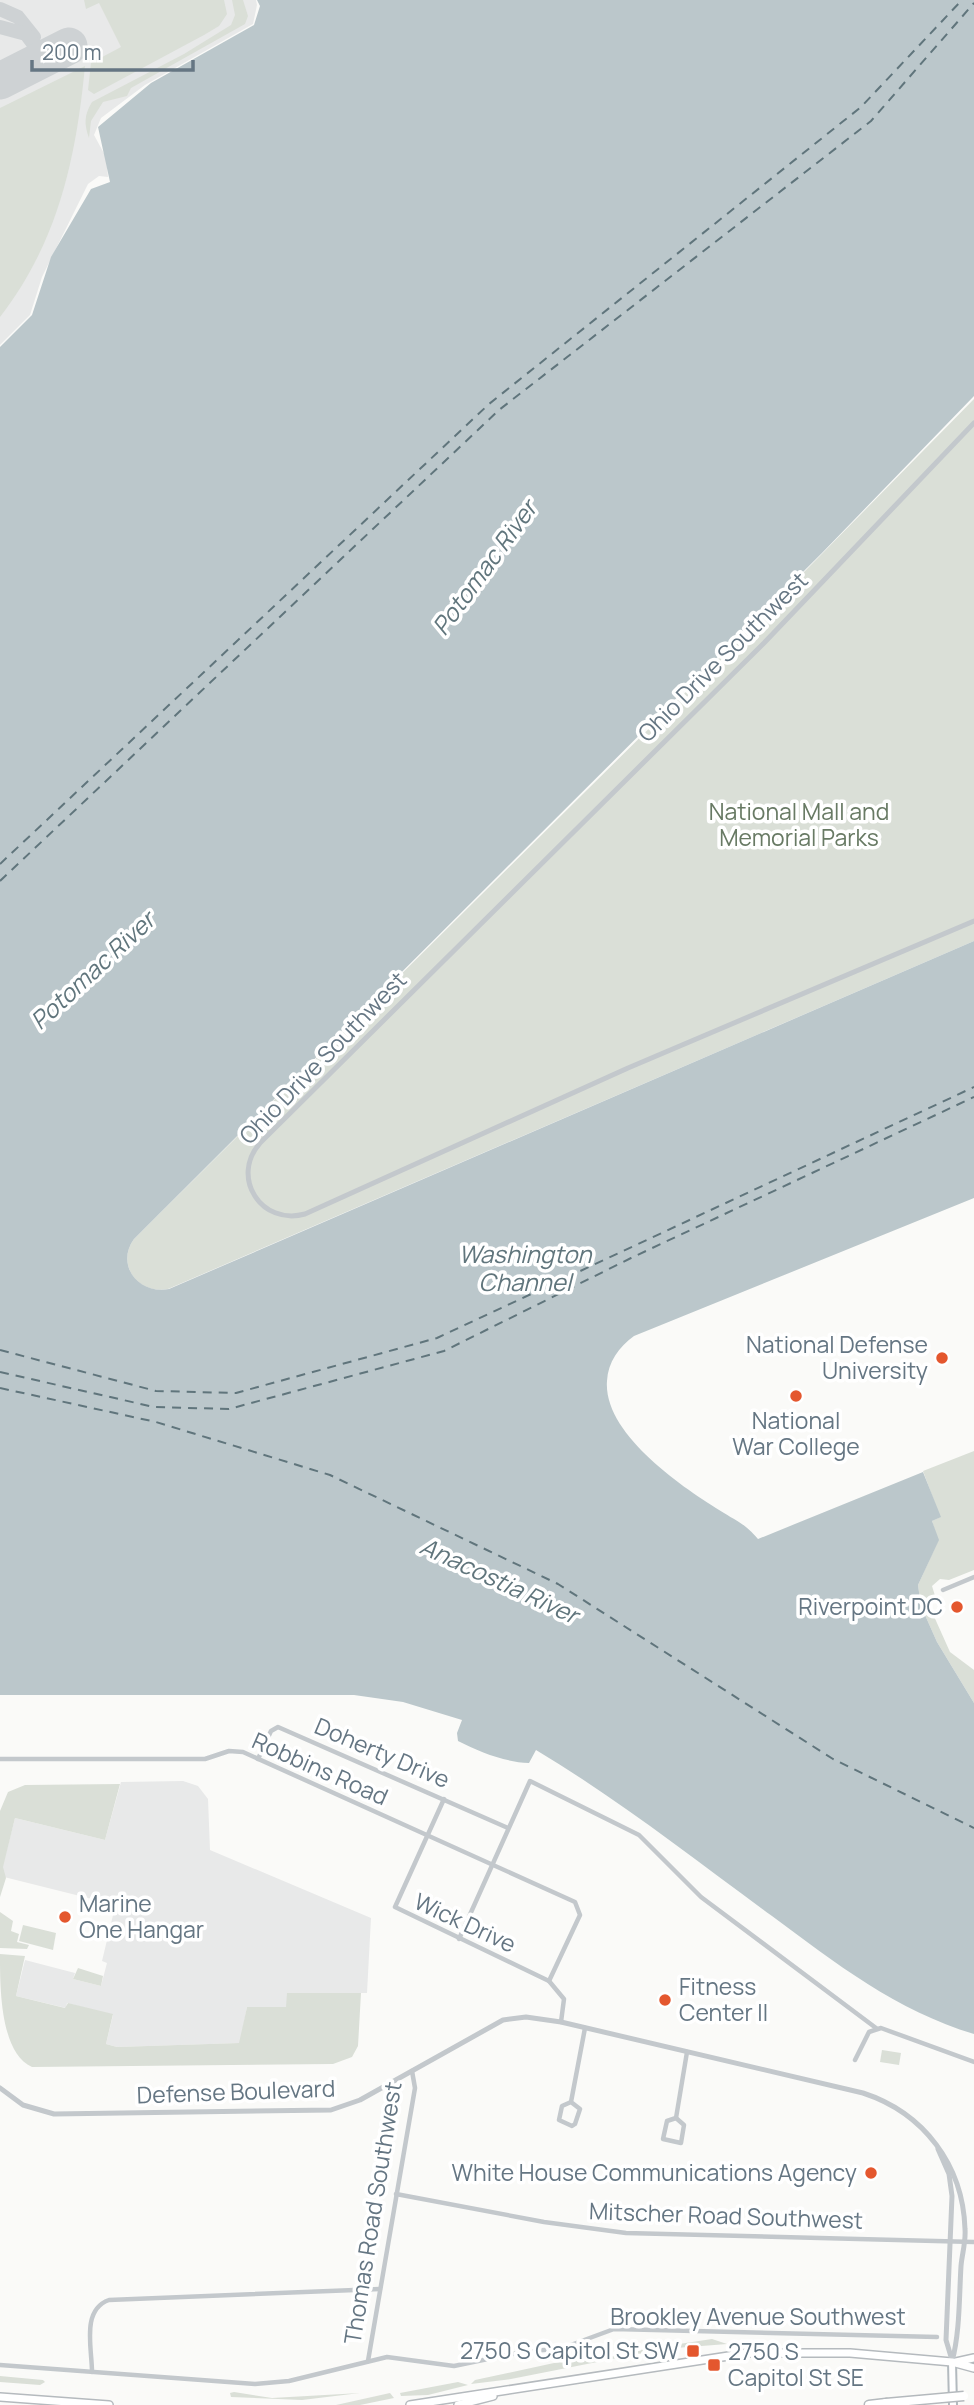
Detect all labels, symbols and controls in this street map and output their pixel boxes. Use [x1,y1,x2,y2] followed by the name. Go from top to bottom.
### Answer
[32,28,192,72] scale bar
[42,38,102,66] text: 200 m
[424,490,546,641] water label: Potomac River
[630,564,814,748] street label: Ohio Drive Southwest
[709,795,889,853] park label: National Mall and Memorial Parks
[23,901,164,1036] water label: Potomac River
[231,964,413,1151] street label: Ohio Drive Southwest
[458,1237,592,1298] water label: Washington Channel
[746,1328,928,1386] place label: National Defense University
[934,1350,950,1366] marker: National Defense University
[788,1388,804,1404] marker: National War College
[732,1404,860,1462] place label: National War College
[415,1529,587,1632] water label: Anacostia River
[798,1590,943,1622] place label: Riverpoint DC
[949,1599,965,1615] marker: Riverpoint DC
[310,1709,455,1795] street label: Doherty Drive
[247,1724,393,1812] street label: Robbins Road
[409,1885,522,1960] street label: Wick Drive
[79,1887,204,1945] place label: Marine One Hangar
[57,1909,73,1925] marker: Marine One Hangar
[679,1970,768,2028] place label: Fitness Center II
[657,1992,673,2008] marker: Fitness Center II
[136,2072,336,2110] street label: Defense Boulevard
[335,2079,409,2346] street label: Thomas Road Southwest
[452,2156,857,2188] place label: White House Communications Agency
[863,2165,879,2181] marker: White House Communications Agency
[589,2194,864,2236] street label: Mitscher Road Southwest
[610,2300,906,2332] street label: Brookley Avenue Southwest
[460,2334,679,2366] place label: 2750 S Capitol St SW
[728,2335,864,2393] place label: 2750 S Capitol St SE
[685,2343,701,2359] marker: 2750 S Capitol St SW
[706,2357,722,2373] marker: 2750 S Capitol St SE

